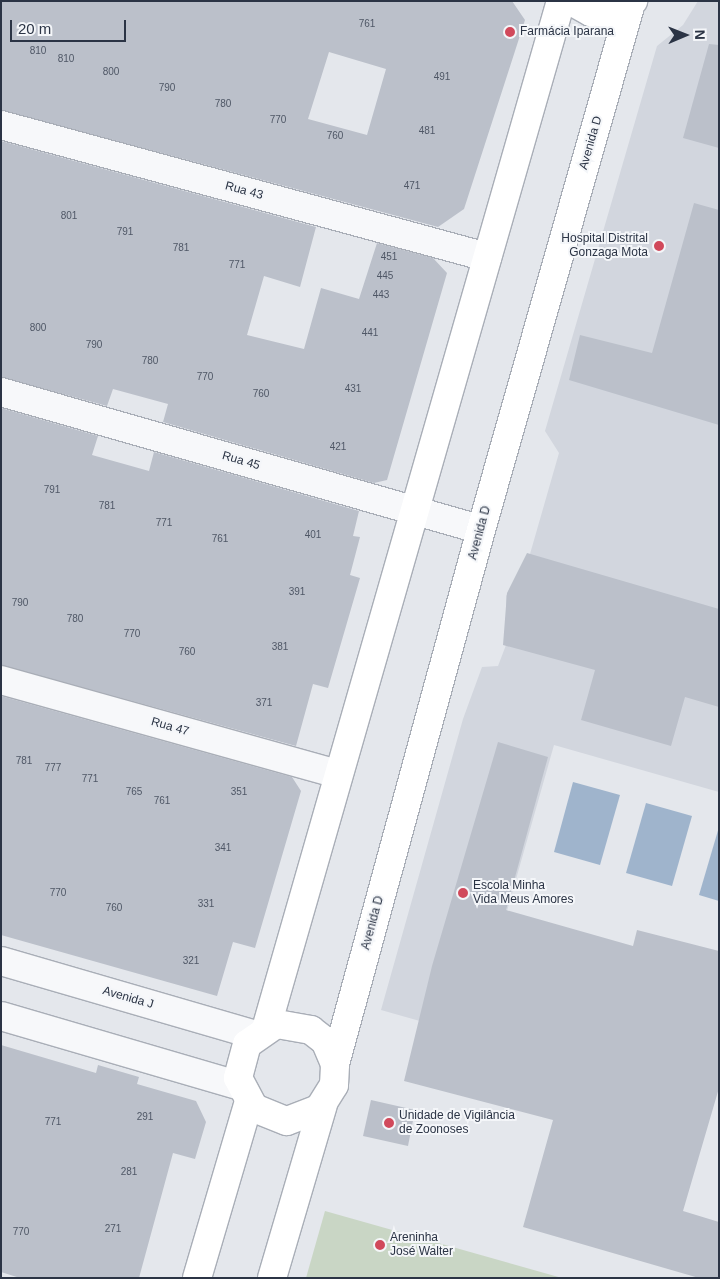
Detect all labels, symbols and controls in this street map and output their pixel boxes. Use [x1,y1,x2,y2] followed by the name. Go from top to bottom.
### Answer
[12,10,129,42] scale bar
[660,10,710,60] north arrow
[359,18,375,30] house number: 761
[18,20,51,37] text: 20 m
[520,25,614,39] place label: Farmácia Iparana
[504,26,516,38] marker: Farmácia Iparana
[692,30,708,40] text: N
[30,45,46,57] house number: 810
[58,53,74,65] house number: 810
[103,66,119,78] house number: 800
[434,71,450,83] house number: 491
[159,82,175,94] house number: 790
[215,98,231,110] house number: 780
[270,114,286,126] house number: 770
[576,115,606,171] street label: Avenida D
[419,125,435,137] house number: 481
[327,130,343,142] house number: 760
[223,179,265,203] street label: Rua 43
[404,180,420,192] house number: 471
[61,210,77,222] house number: 801
[117,226,133,238] house number: 791
[561,232,648,260] place label: Hospital Distrital Gonzaga Mota
[652,239,666,253] marker: Hospital Distrital Gonzaga Mota
[173,242,189,254] house number: 781
[381,251,397,263] house number: 451
[229,259,245,271] house number: 771
[377,270,393,282] house number: 445
[373,289,389,301] house number: 443
[30,322,46,334] house number: 800
[362,327,378,339] house number: 441
[86,339,102,351] house number: 790
[142,355,158,367] house number: 780
[197,371,213,383] house number: 770
[345,383,361,395] house number: 431
[253,388,269,400] house number: 760
[330,441,346,453] house number: 421
[220,449,262,473] street label: Rua 45
[44,484,60,496] house number: 791
[99,500,115,512] house number: 781
[466,505,494,561] street label: Avenida D
[156,517,172,529] house number: 771
[305,529,321,541] house number: 401
[212,533,228,545] house number: 761
[289,586,305,598] house number: 391
[12,597,28,609] house number: 790
[67,613,83,625] house number: 780
[124,628,140,640] house number: 770
[272,641,288,653] house number: 381
[179,646,195,658] house number: 760
[256,697,272,709] house number: 371
[149,715,191,739] street label: Rua 47
[16,755,32,767] house number: 781
[45,762,61,774] house number: 777
[82,773,98,785] house number: 771
[126,786,142,798] house number: 765
[231,786,247,798] house number: 351
[154,795,170,807] house number: 761
[215,842,231,854] house number: 341
[473,879,574,907] place label: Escola Minha Vida Meus Amores
[50,887,66,899] house number: 770
[457,887,469,899] marker: Escola Minha Vida Meus Amores
[359,895,387,951] street label: Avenida D
[198,898,214,910] house number: 331
[106,902,122,914] house number: 760
[183,955,199,967] house number: 321
[101,984,155,1012] street label: Avenida J
[399,1109,515,1137] place label: Unidade de Vigilância de Zoonoses
[137,1111,153,1123] house number: 291
[45,1116,61,1128] house number: 771
[383,1117,395,1129] marker: Unidade de Vigilância de Zoonoses
[121,1166,137,1178] house number: 281
[105,1223,121,1235] house number: 271
[13,1226,29,1238] house number: 770
[390,1231,453,1259] place label: Areninha José Walter
[374,1239,386,1251] marker: Areninha José Walter

